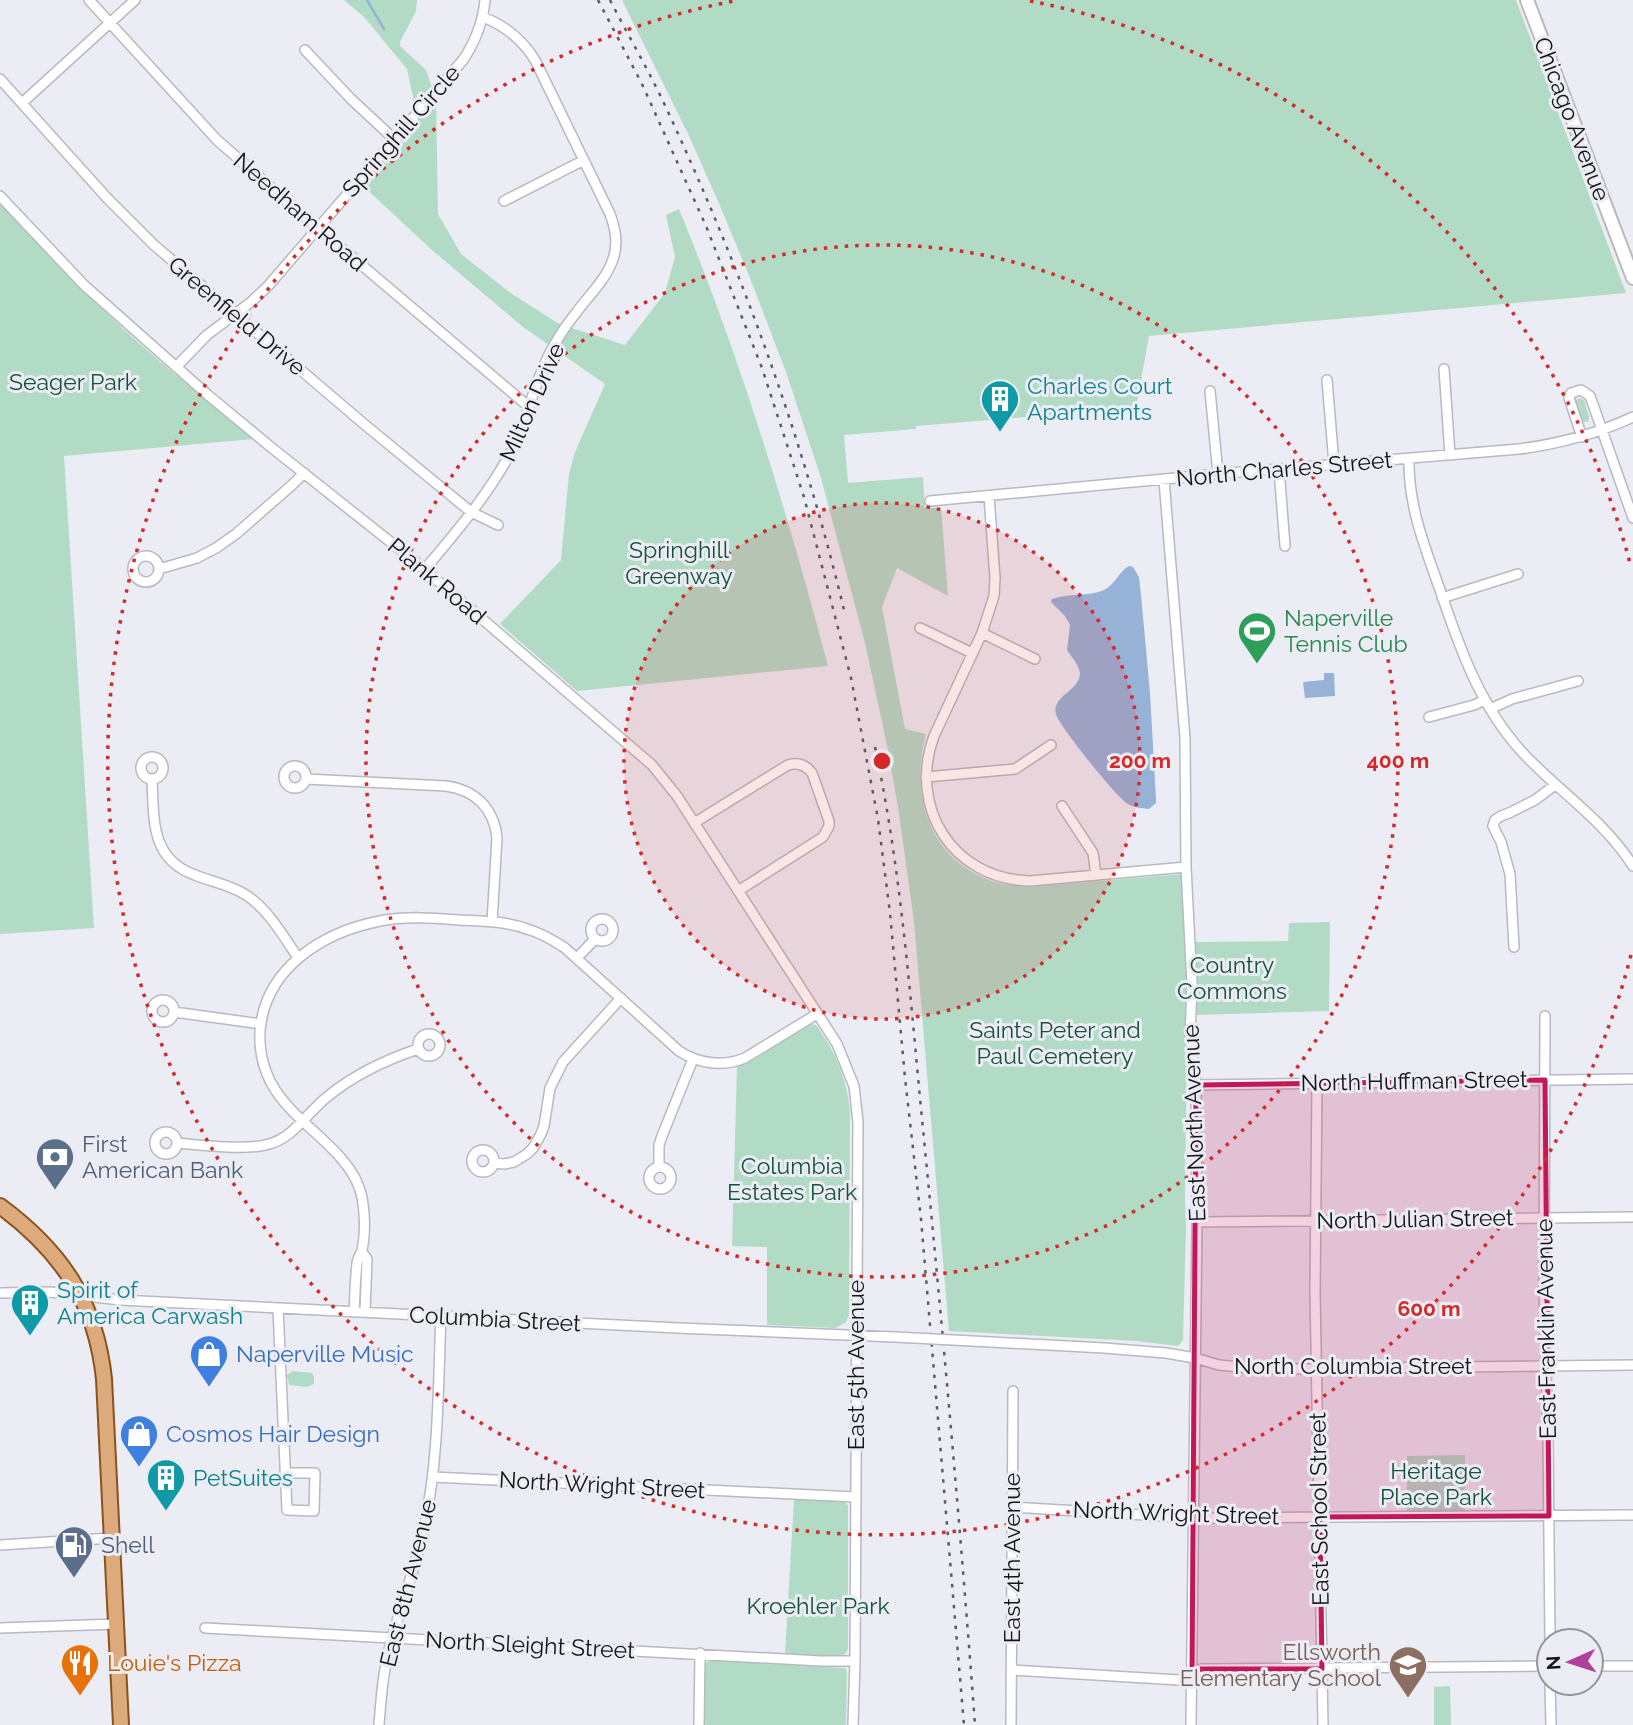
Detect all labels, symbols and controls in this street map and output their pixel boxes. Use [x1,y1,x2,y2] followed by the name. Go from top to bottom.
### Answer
[1529,33,1616,204] street label: Chicago Avenue
[336,59,465,202] street label: Springhill Circle
[228,147,372,277] street label: Needham Road
[163,250,311,381] street label: Greenfield Drive
[493,338,570,465] street label: Milton Drive
[9,368,137,395] park label: Seager Park
[1027,372,1173,425] place label: Charles Court Apartments
[979,378,1021,433] building icon: Charles Court Apartments
[1175,446,1393,491] street label: North Charles Street
[383,532,492,629] street label: Plank Road
[625,536,733,589] park label: Springhill Greenway
[1284,604,1408,657] place label: Naperville Tennis Club
[1236,610,1278,665] sports icon: Naperville Tennis Club
[1109,748,1171,773] text: 200 m
[1367,748,1429,773] text: 400 m
[870,749,894,773] centre of rings
[1177,951,1287,1004] park label: Country Commons
[969,1016,1141,1069] park label: Saints Peter and Paul Cemetery
[1177,1024,1210,1222] street label: East North Avenue
[1300,1065,1528,1096] street label: North Huffman Street
[82,1130,243,1183] place label: First American Bank
[34,1136,76,1191] bank icon: First American Bank
[727,1152,857,1205] park label: Columbia Estates Park
[1316,1203,1514,1234] street label: North Julian Street
[1530,1219,1561,1439] street label: East Franklin Avenue
[57,1276,243,1329] place label: Spirit of America Carwash
[842,1280,869,1450] street label: East 5th Avenue
[9,1282,51,1337] building icon: Spirit of America Carwash
[1397,1296,1461,1321] text: 600 m
[408,1301,582,1336] street label: Columbia Street
[188,1333,230,1388] shop icon: Naperville Music
[236,1340,414,1367] place label: Naperville Music
[1234,1352,1472,1379] street label: North Columbia Street
[1303,1412,1334,1606] street label: East School Street
[118,1413,160,1468] shop icon: Cosmos Hair Design
[166,1420,380,1447] place label: Cosmos Hair Design
[145,1457,187,1512] building icon: PetSuites
[1380,1457,1492,1510] park label: Heritage Place Park
[193,1464,293,1491] place label: PetSuites
[498,1466,706,1503] street label: North Wright Street
[998,1473,1025,1643] street label: East 4th Avenue
[1072,1495,1280,1530] street label: North Wright Street
[374,1496,441,1669] street label: East 8th Avenue
[53,1524,95,1579] fuel station icon: Shell
[101,1531,155,1558] place label: Shell
[746,1592,890,1619] park label: Kroehler Park
[425,1626,636,1663] street label: North Sleight Street
[1535,1627,1605,1697] north arrow
[1180,1638,1382,1691] place label: Ellsworth Elementary School
[59,1642,101,1697] restaurant icon: Louie's Pizza
[1387,1644,1429,1699] school or university icon: Ellsworth Elementary School
[107,1649,242,1676] place label: Louie's Pizza
[1542,1655,1564,1671] text: N

